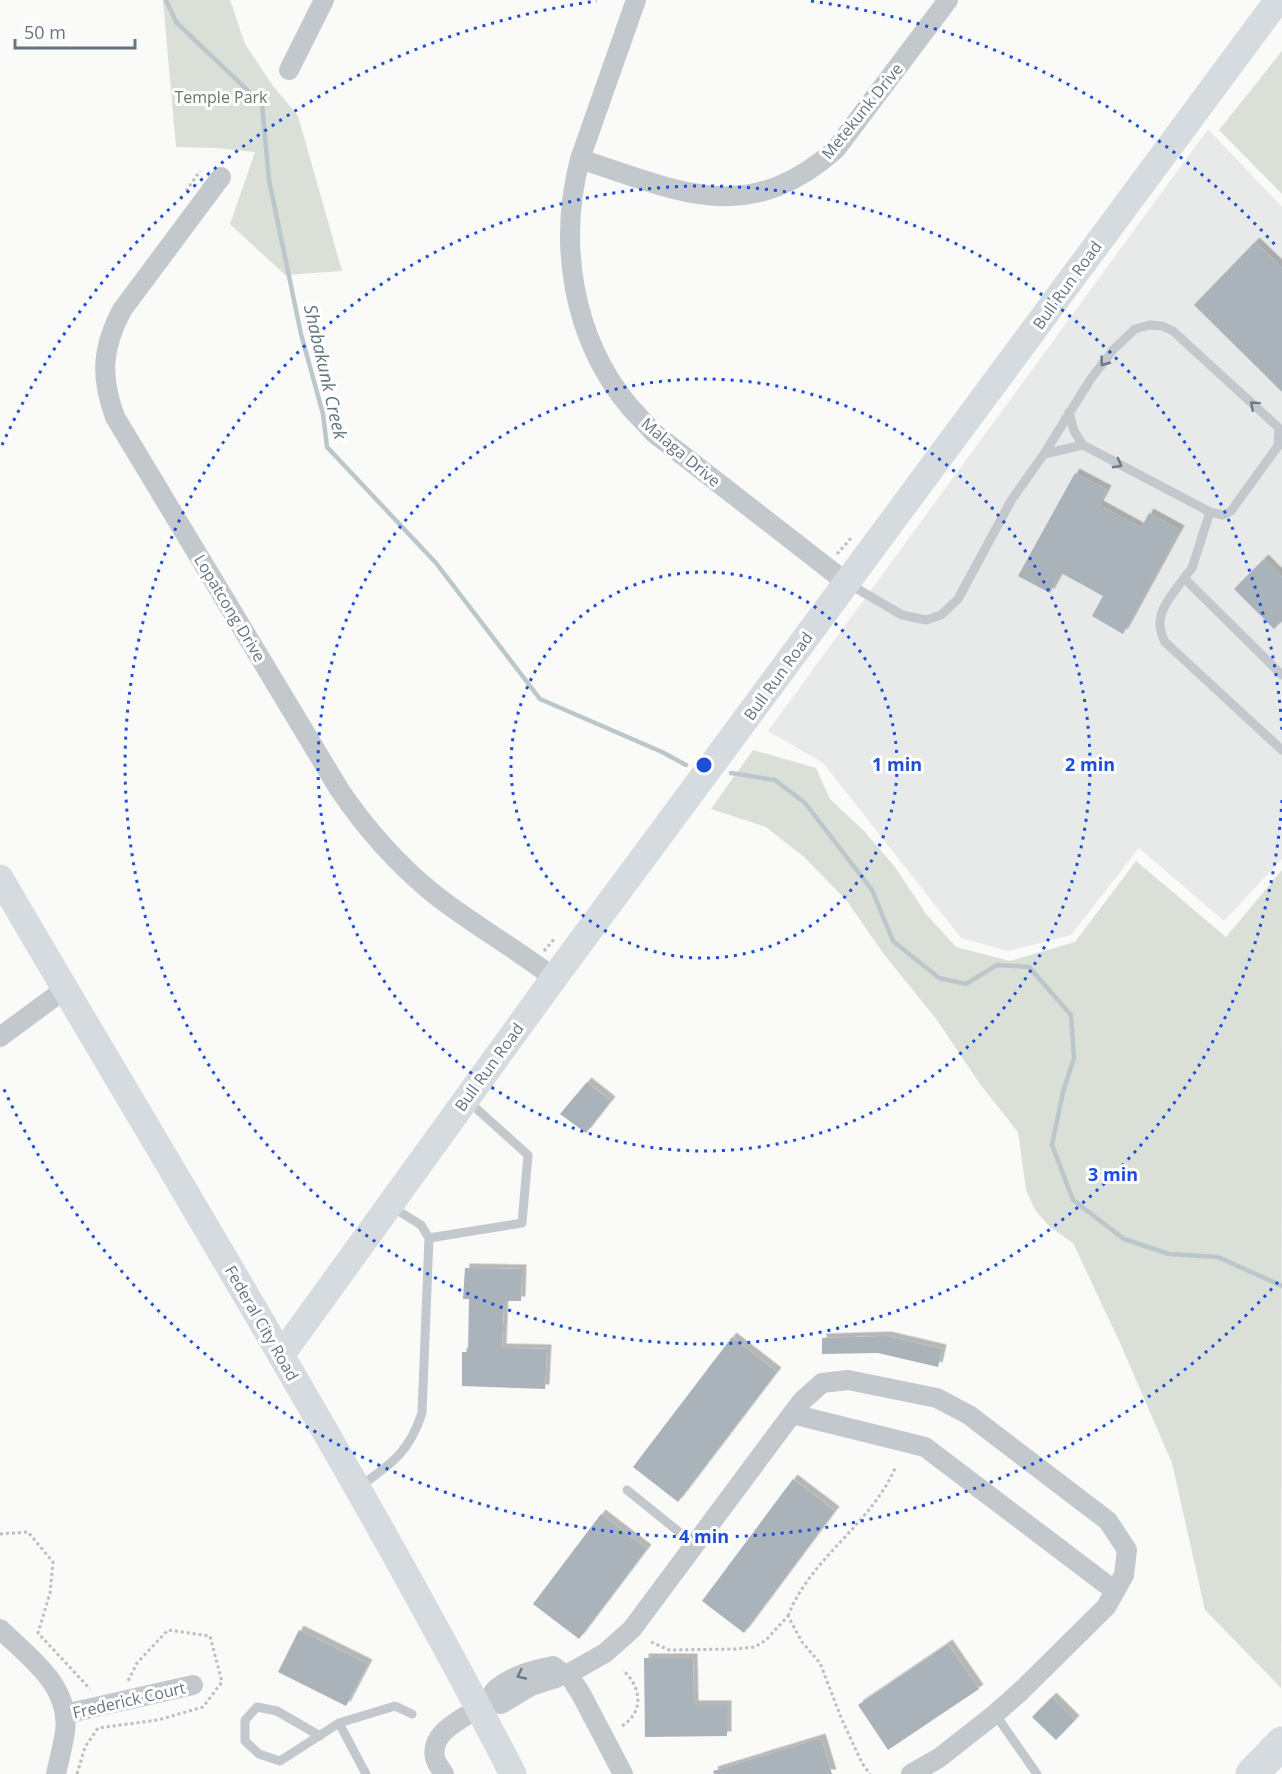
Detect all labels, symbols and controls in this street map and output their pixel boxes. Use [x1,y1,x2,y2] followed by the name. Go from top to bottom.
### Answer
[15,12,135,50] scale bar
[24,20,66,44] text: 50 m
[816,58,908,164] street label: Metekunk Drive
[174,86,268,108] park label: Temple Park
[1027,236,1107,334] street label: Bull Run Road
[299,302,353,443] water label: Shabakunk Creek
[1100,355,1111,366] one-way arrow
[1251,401,1261,412] one-way arrow
[637,412,725,492] street label: Malaga Drive
[1112,456,1123,468] one-way arrow
[189,550,271,666] street label: Lopatcong Drive
[738,627,818,725] street label: Bull Run Road
[872,752,922,776] text: 1 min
[1065,752,1115,776] text: 2 min
[694,755,714,775] centre of rings
[449,1018,529,1116] street label: Bull Run Road
[1088,1162,1138,1186] text: 3 min
[220,1261,304,1385] street label: Federal City Road
[679,1524,729,1548] text: 4 min
[516,1667,527,1679] one-way arrow
[70,1676,188,1724] street label: Frederick Court

